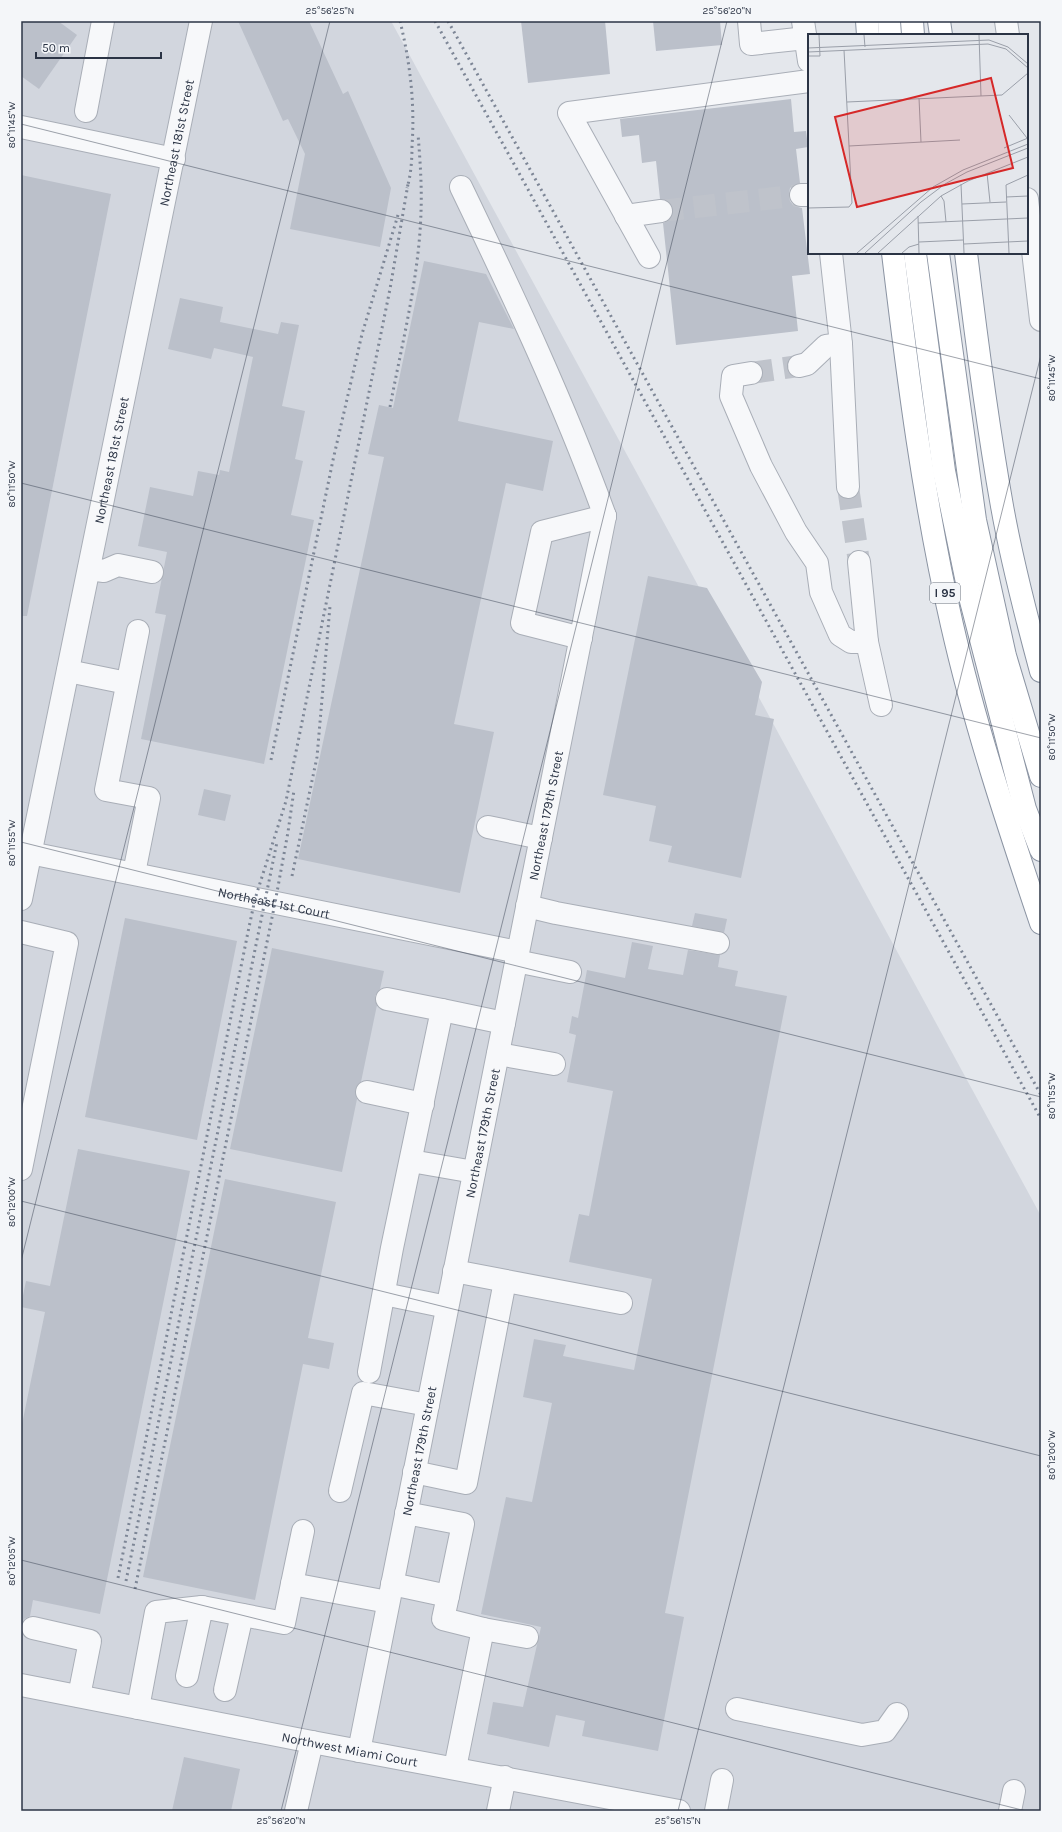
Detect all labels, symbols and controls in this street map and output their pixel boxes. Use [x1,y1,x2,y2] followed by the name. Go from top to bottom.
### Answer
[306,5,354,17] text: 25°56'25"N
[702,5,752,17] text: 25°56'20"N
[36,34,161,60] scale bar
[808,34,1028,254] inset map
[42,41,70,55] text: 50 m
[156,78,197,208] street label: Northeast 181st Street
[6,102,18,148] text: 80°11'45"W
[1046,355,1058,401] text: 80°11'45"W
[91,395,132,525] street label: Northeast 181st Street
[6,460,18,508] text: 80°11'50"W
[930,583,960,603] road number: I 95
[1046,713,1058,761] text: 80°11'50"W
[526,749,566,882] street label: Northeast 179th Street
[6,820,18,866] text: 80°11'55"W
[217,884,331,922] street label: Northeast 1st Court
[462,1067,503,1199] street label: Northeast 179th Street
[1046,1073,1058,1119] text: 80°11'55"W
[6,1177,18,1227] text: 80°12'00"W
[399,1385,440,1517] street label: Northeast 179th Street
[1046,1430,1058,1480] text: 80°12'00"W
[6,1536,18,1586] text: 80°12'05"W
[280,1729,419,1770] street label: Northwest Miami Court
[256,1815,306,1827] text: 25°56'20"N
[655,1815,701,1827] text: 25°56'15"N

